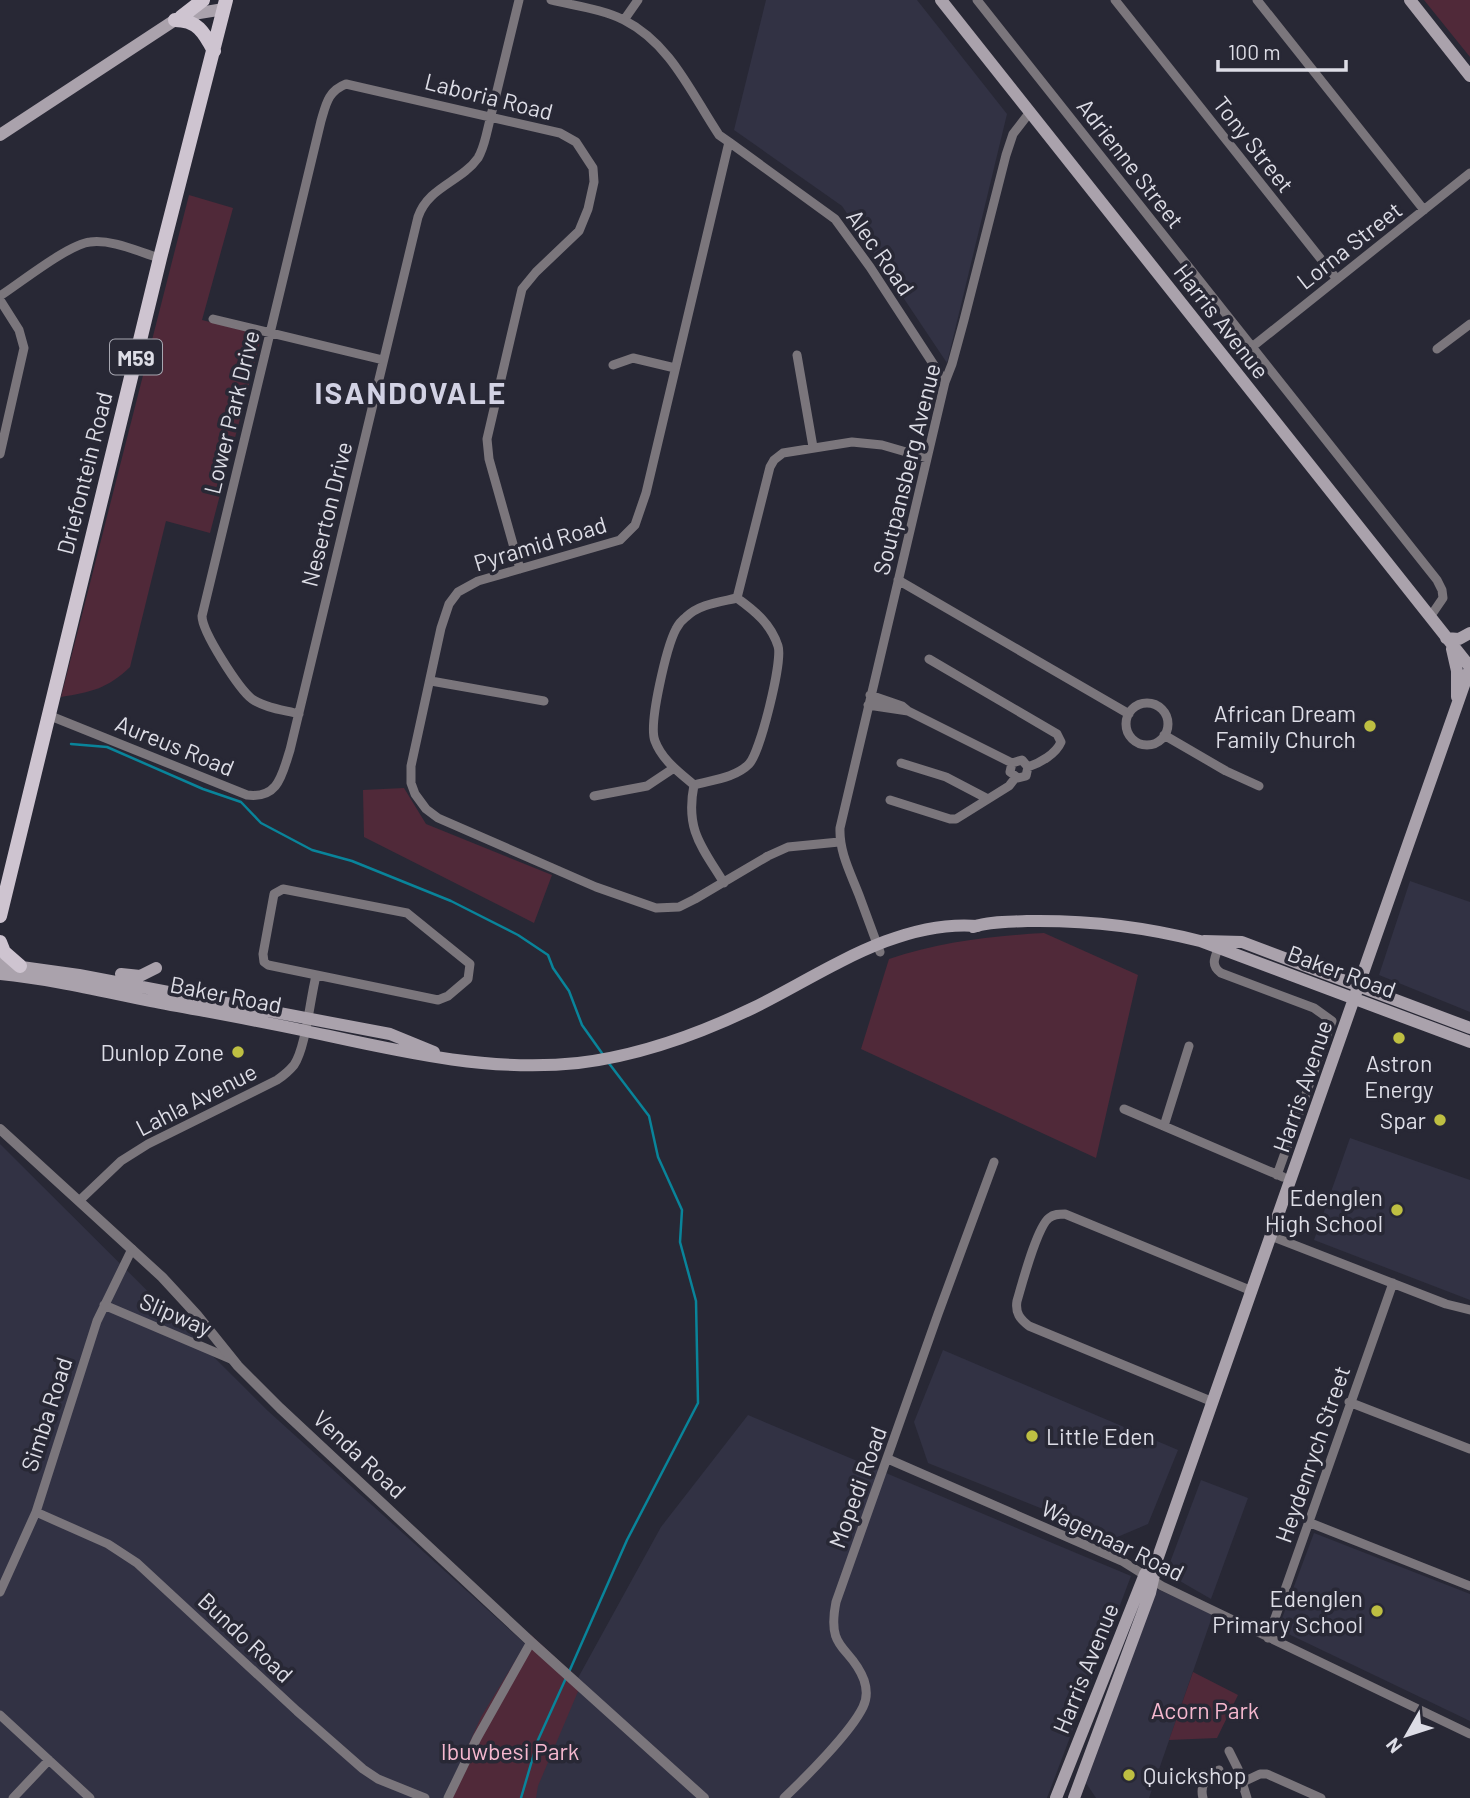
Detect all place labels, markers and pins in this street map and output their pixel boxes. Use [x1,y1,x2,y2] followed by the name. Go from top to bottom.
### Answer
[1214,699,1356,753] place label: African Dream Family Church
[1362,718,1378,734] marker: African Dream Family Church
[1391,1030,1407,1046] marker: Astron Energy
[101,1038,224,1066] place label: Dunlop Zone
[230,1044,246,1060] marker: Dunlop Zone
[1364,1049,1434,1103] place label: Astron Energy
[1380,1106,1427,1134] place label: Spar
[1432,1112,1448,1128] marker: Spar
[1265,1183,1383,1237] place label: Edenglen High School
[1389,1202,1405,1218] marker: Edenglen High School
[1046,1422,1155,1450] place label: Little Eden
[1024,1428,1040,1444] marker: Little Eden
[1212,1584,1363,1638] place label: Edenglen Primary School
[1369,1603,1385,1619] marker: Edenglen Primary School
[1143,1761,1246,1789] place label: Quickshop
[1121,1767,1137,1783] marker: Quickshop

